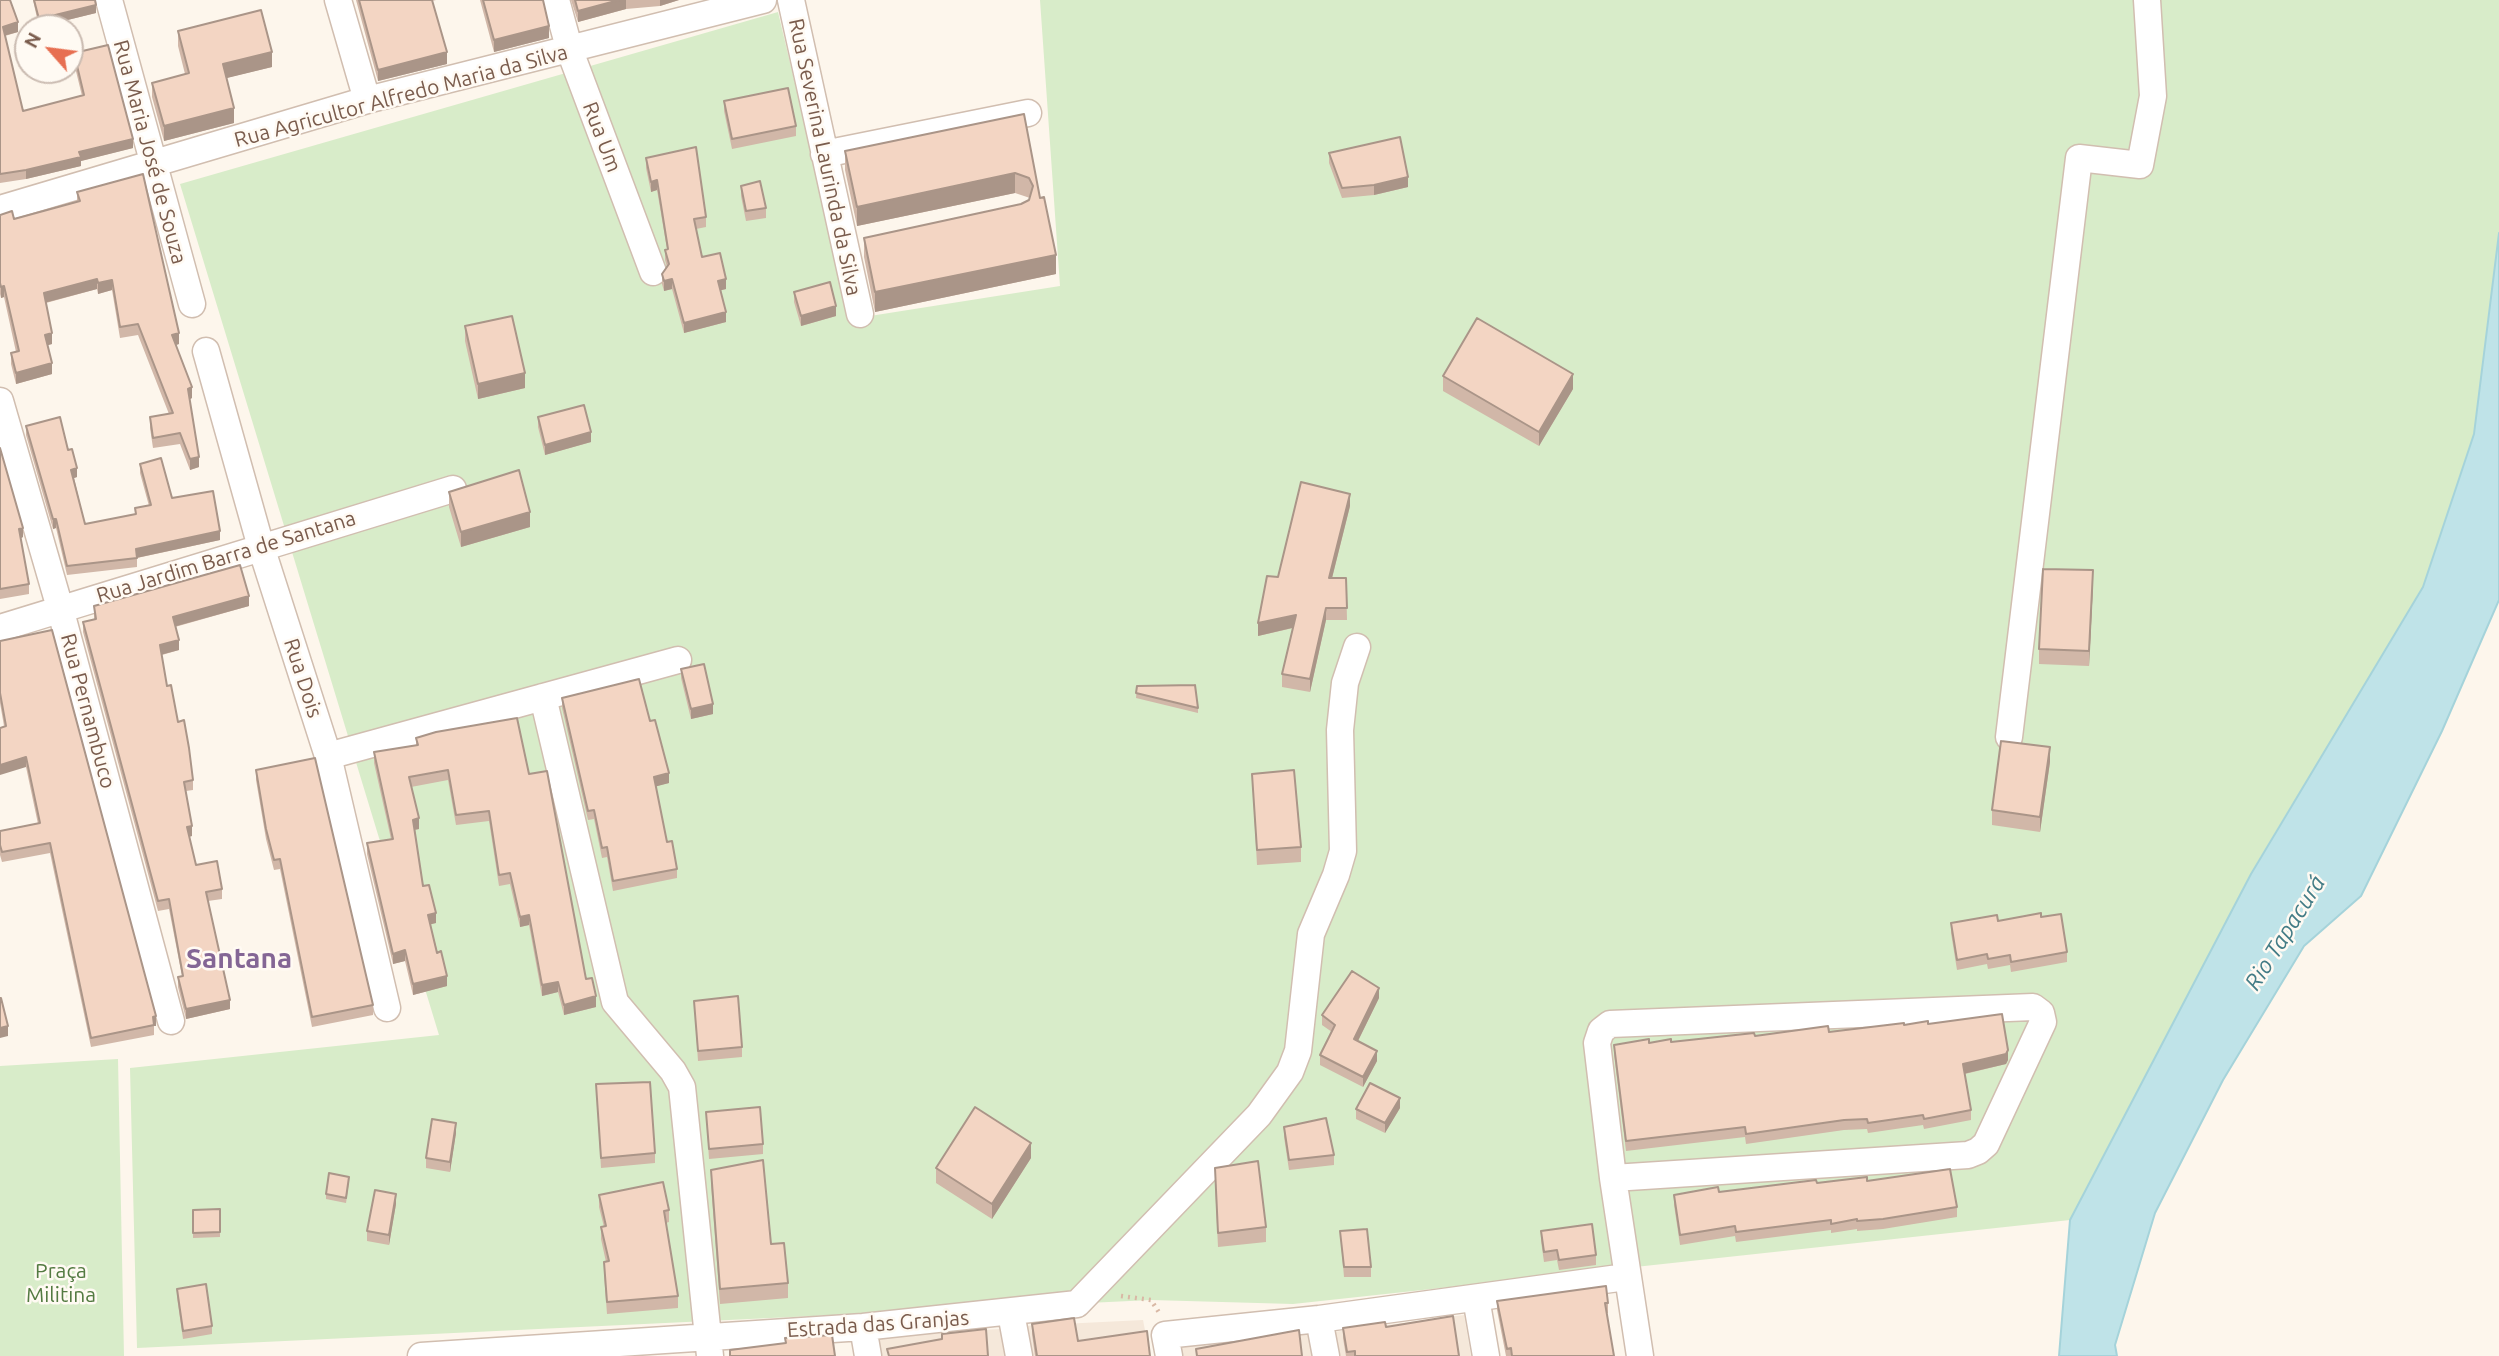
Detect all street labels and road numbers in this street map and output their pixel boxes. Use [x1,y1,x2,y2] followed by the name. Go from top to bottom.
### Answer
[783,16,867,298] street label: Rua Severina Laurinda da Silva
[108,37,192,267] street label: Rua Maria José de Souza
[231,39,571,153] street label: Rua Agricultor Alfredo Maria da Silva
[577,98,627,176] street label: Rua Um
[93,505,359,609] street label: Rua Jardim Barra de Santana
[55,631,121,791] street label: Rua Pernambuco
[278,635,328,721] street label: Rua Dois
[786,1305,970,1343] street label: Estrada das Granjas

